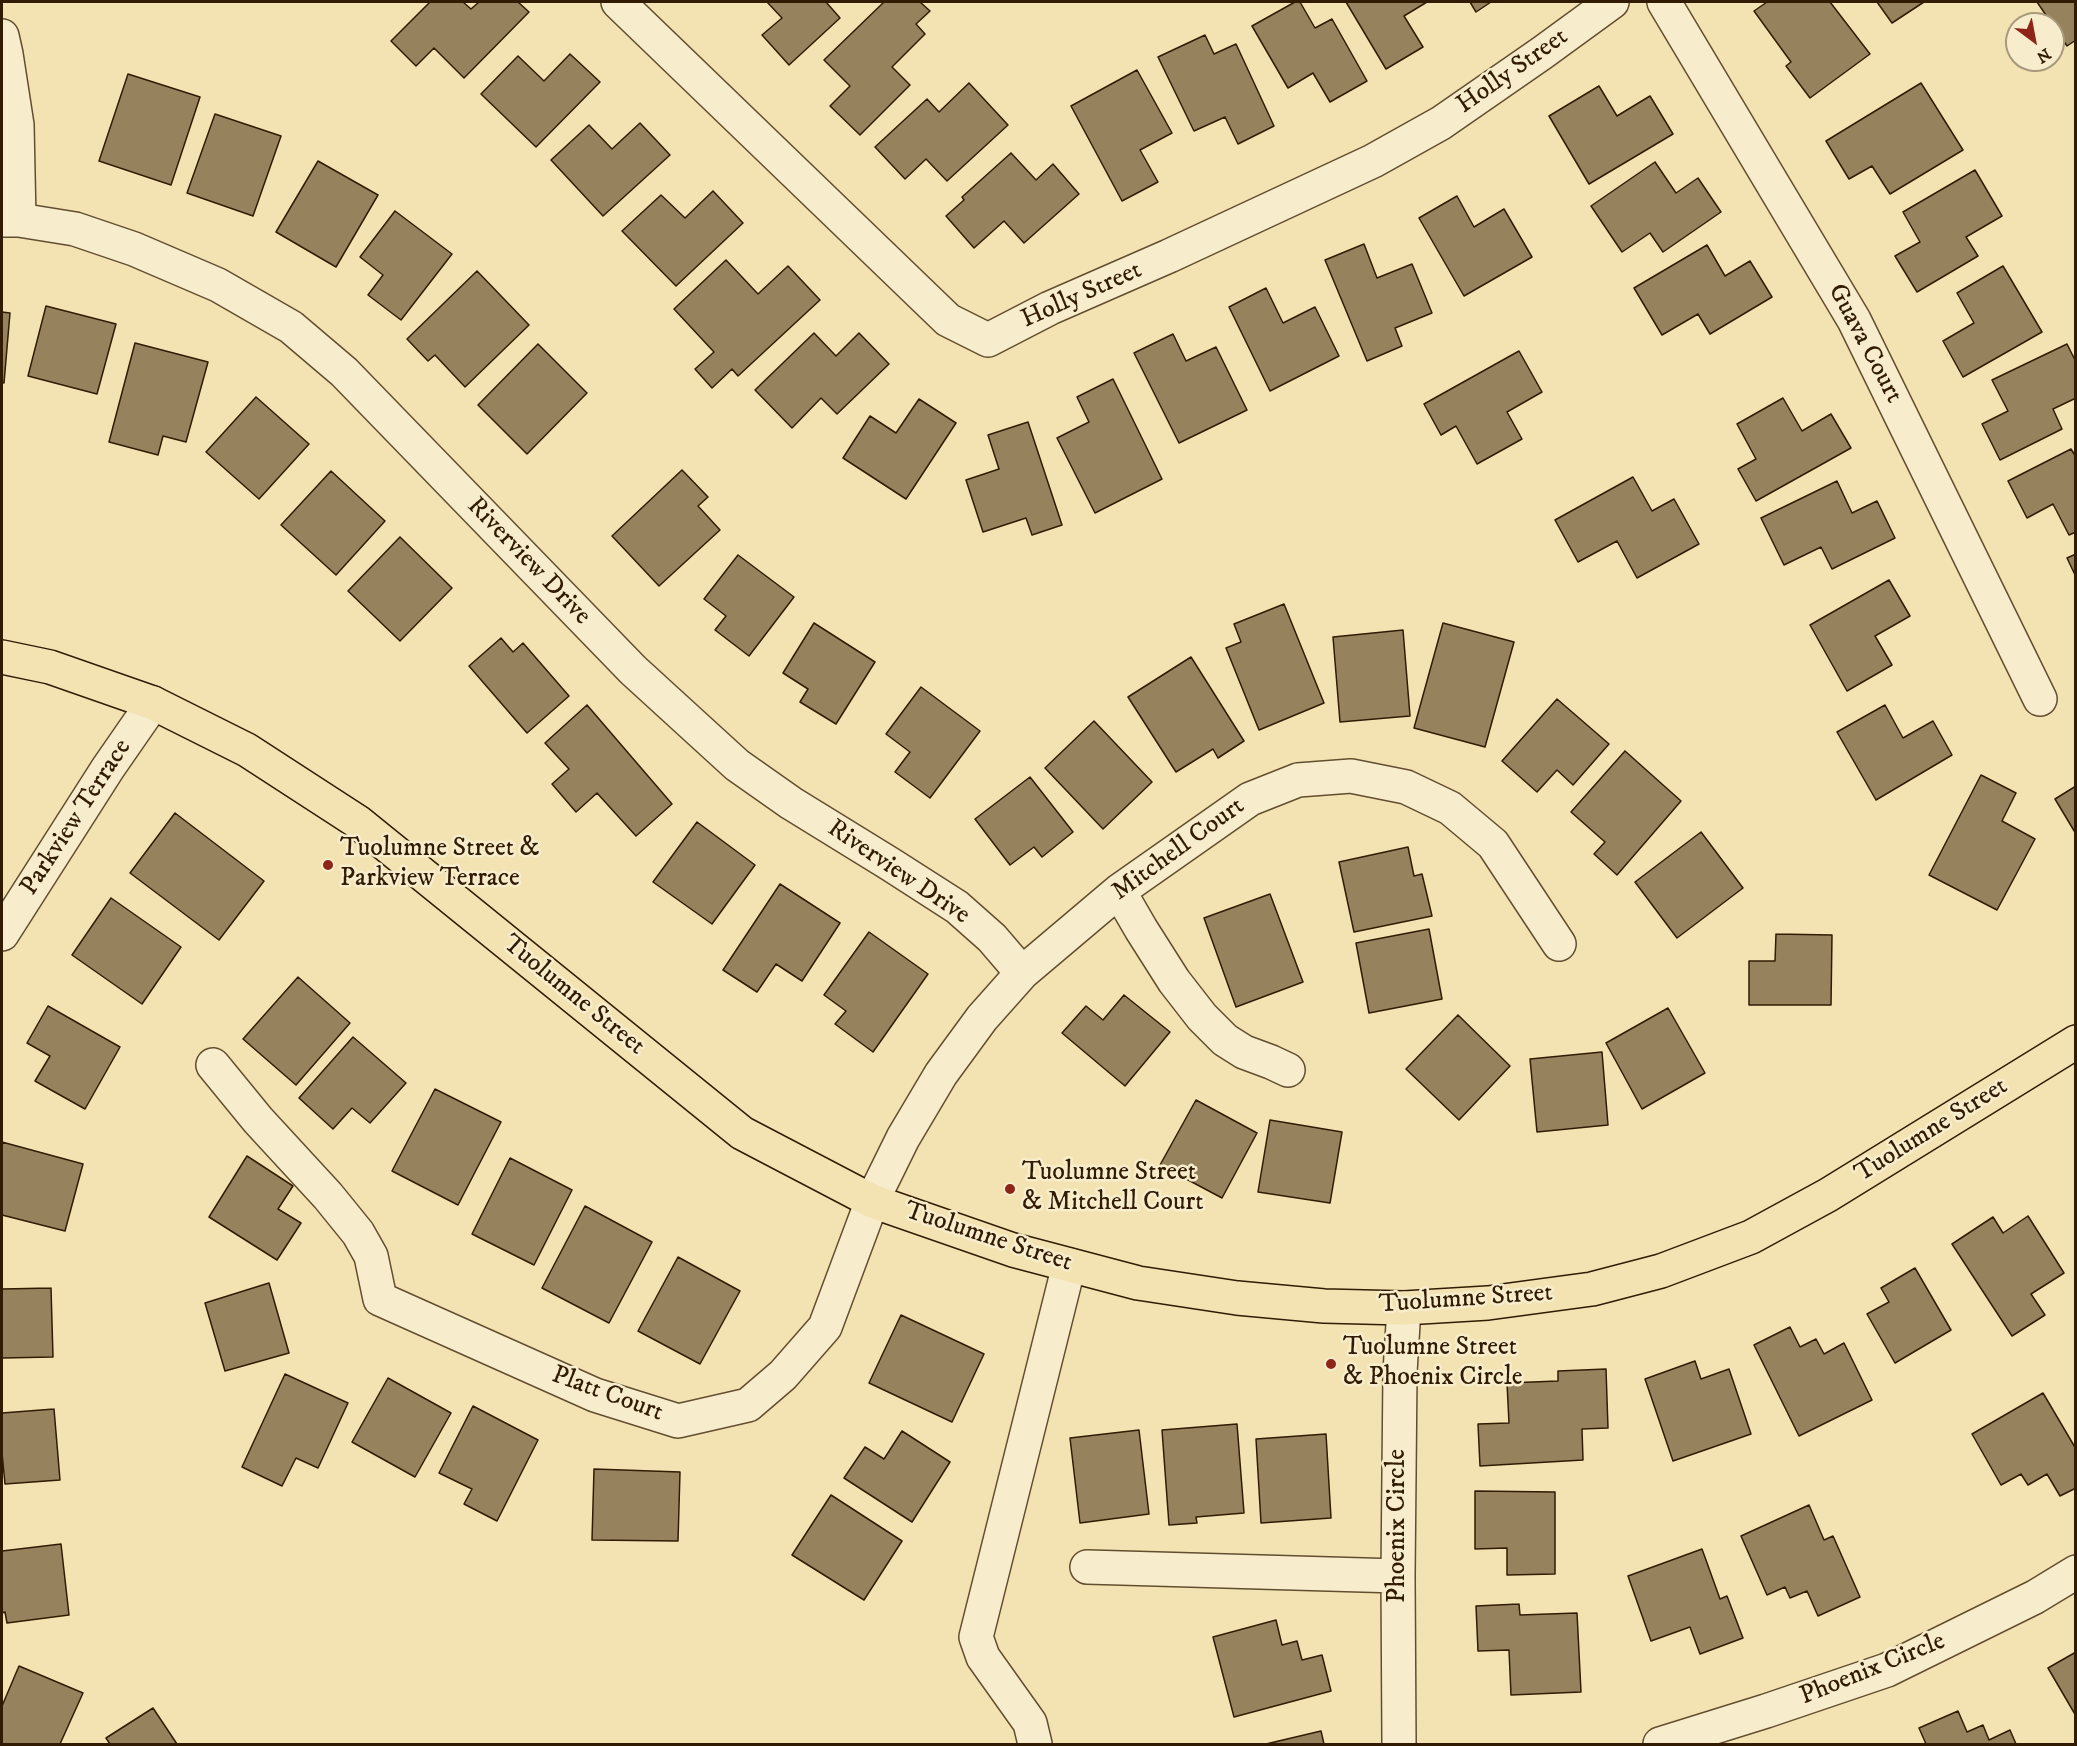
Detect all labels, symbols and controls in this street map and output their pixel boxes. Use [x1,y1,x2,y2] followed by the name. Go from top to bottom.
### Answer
[2005,12,2065,72] north arrow
[1451,22,1575,122] street label: Holly Street
[2033,44,2054,68] text: N
[1017,256,1147,336] street label: Holly Street
[1820,279,1908,409] street label: Guava Court
[459,492,597,632] street label: Riverview Drive
[15,734,139,902] street label: Parkview Terrace
[1107,792,1251,908] street label: Mitchell Court
[821,814,975,932] street label: Riverview Drive
[340,834,540,896] place label: Tuolumne Street & Parkview Terrace
[321,858,335,872] marker: Tuolumne Street & Parkview Terrace
[496,929,650,1063] street label: Tuolumne Street
[1850,1072,2014,1190] street label: Tuolumne Street
[1022,1158,1203,1220] place label: Tuolumne Street & Mitchell Court
[1003,1182,1017,1196] marker: Tuolumne Street & Mitchell Court
[900,1196,1076,1280] street label: Tuolumne Street
[1378,1278,1554,1322] street label: Tuolumne Street
[1343,1333,1522,1394] place label: Tuolumne Street & Phoenix Circle
[1324,1357,1338,1371] marker: Tuolumne Street & Phoenix Circle
[547,1360,667,1430] street label: Platt Court
[1383,1449,1415,1603] street label: Phoenix Circle
[1796,1627,1950,1713] street label: Phoenix Circle

